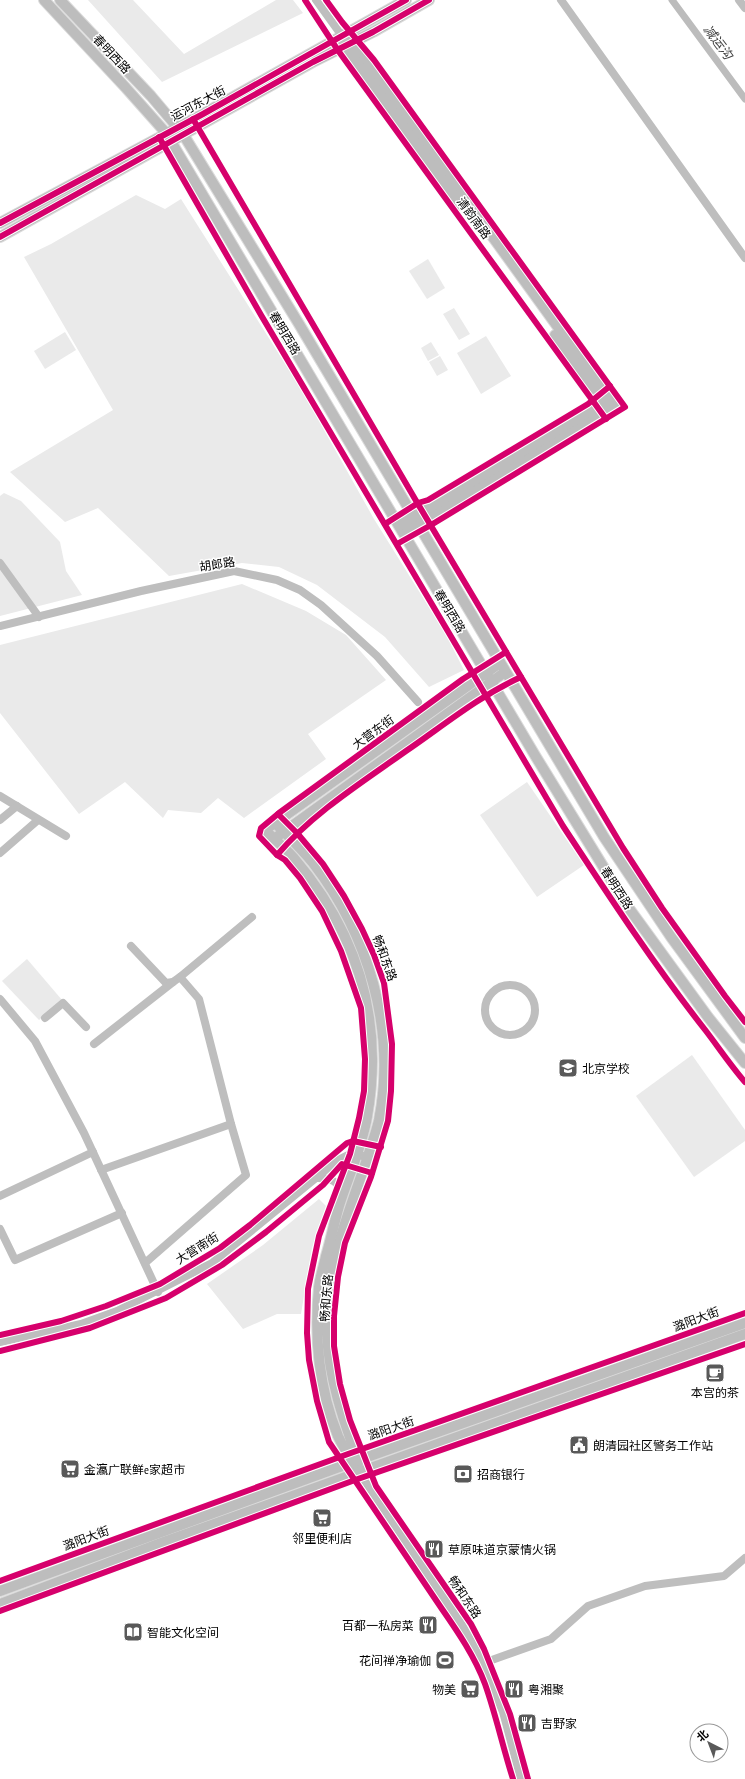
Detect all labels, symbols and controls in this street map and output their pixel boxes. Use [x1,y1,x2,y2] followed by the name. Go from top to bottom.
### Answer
[699,21,738,64] water label: 减运沟
[90,31,134,77] street label: 春明西路
[168,82,228,124] street label: 运河东大街
[454,194,494,242] street label: 清韵南路
[266,309,304,357] street label: 春明西路
[198,554,236,574] street label: 胡郎路
[431,587,469,635] street label: 春明西路
[349,712,397,752] street label: 大营东街
[598,864,636,912] street label: 春明西路
[370,933,400,983] street label: 畅和东路
[557,1057,579,1079] school or university icon: 北京学校
[582,1061,630,1076] place label: 北京学校
[173,1229,221,1267] street label: 大营南街
[316,1273,336,1323] street label: 畅和东路
[671,1304,721,1334] street label: 潞阳大街
[704,1362,726,1384] cafe icon: 本宫的茶
[691,1385,739,1400] place label: 本宫的茶
[366,1413,416,1443] street label: 潞阳大街
[568,1434,590,1456] public building icon: 朗清园社区警务工作站
[593,1438,713,1453] place label: 朗清园社区警务工作站
[59,1458,81,1480] supermarket icon: 金瀛广联鲜e家超市
[84,1462,185,1477] place label: 金瀛广联鲜e家超市
[452,1463,474,1485] bank icon: 招商银行
[477,1467,525,1482] place label: 招商银行
[311,1507,333,1529] supermarket icon: 邻里便利店
[61,1523,111,1553] street label: 潞阳大街
[292,1531,352,1546] place label: 邻里便利店
[423,1538,445,1560] restaurant icon: 草原味道京蒙情火锅
[448,1542,556,1557] place label: 草原味道京蒙情火锅
[445,1573,485,1621] street label: 畅和东路
[417,1614,439,1636] restaurant icon: 百都一私房菜
[342,1618,414,1633] place label: 百都一私房菜
[122,1621,144,1643] library icon: 智能文化空间
[147,1625,219,1640] place label: 智能文化空间
[434,1649,456,1671] sports icon: 花间禅净瑜伽
[359,1653,431,1668] place label: 花间禅净瑜伽
[459,1678,481,1700] supermarket icon: 物美
[503,1678,525,1700] restaurant icon: 粤湘聚
[432,1682,456,1697] place label: 物美
[528,1682,564,1697] place label: 粤湘聚
[516,1712,538,1734] restaurant icon: 吉野家
[541,1716,577,1731] place label: 吉野家
[689,1723,729,1763] north arrow
[694,1727,711,1744] text: 北

